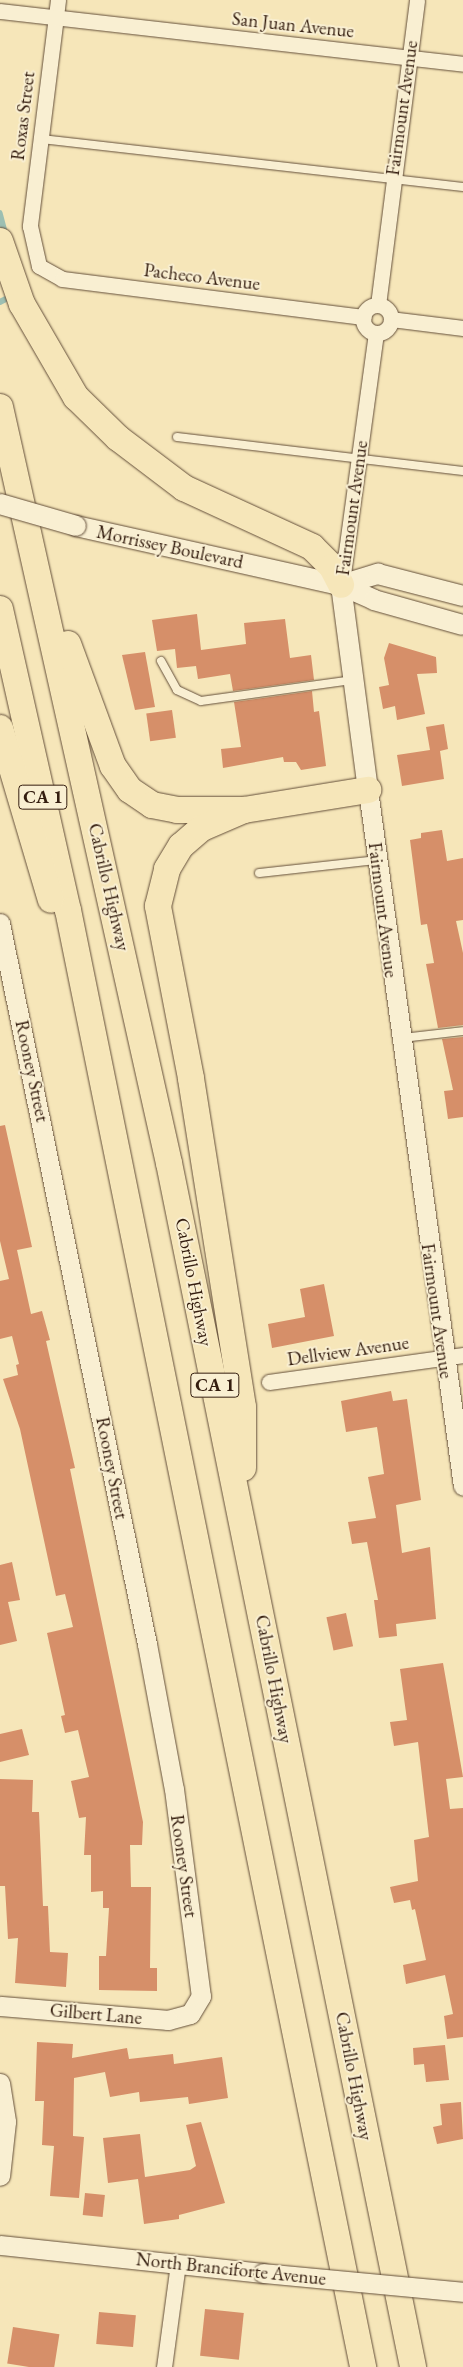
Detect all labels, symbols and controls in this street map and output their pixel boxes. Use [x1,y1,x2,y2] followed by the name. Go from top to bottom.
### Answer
[231,7,355,43] street label: San Juan Avenue
[381,39,423,177] street label: Fairmount Avenue
[6,70,40,162] street label: Roxas Street
[143,259,261,295] street label: Pacheco Avenue
[331,439,373,577] street label: Fairmount Avenue
[95,520,245,574] street label: Morrissey Boulevard
[18,782,68,812] road number: CA 1
[83,821,135,953] street label: Cabrillo Highway
[363,841,403,979] street label: Fairmount Avenue
[10,1018,54,1124] street label: Rooney Street
[170,1216,218,1348] street label: Cabrillo Highway
[416,1242,458,1380] street label: Fairmount Avenue
[286,1331,410,1371] street label: Dellview Avenue
[190,1370,240,1400] road number: CA 1
[91,1415,133,1521] street label: Rooney Street
[250,1613,298,1745] street label: Cabrillo Highway
[165,1813,203,1919] street label: Rooney Street
[49,1999,143,2029] street label: Gilbert Lane
[330,2010,378,2142] street label: Cabrillo Highway
[135,2248,327,2290] street label: North Branciforte Avenue

